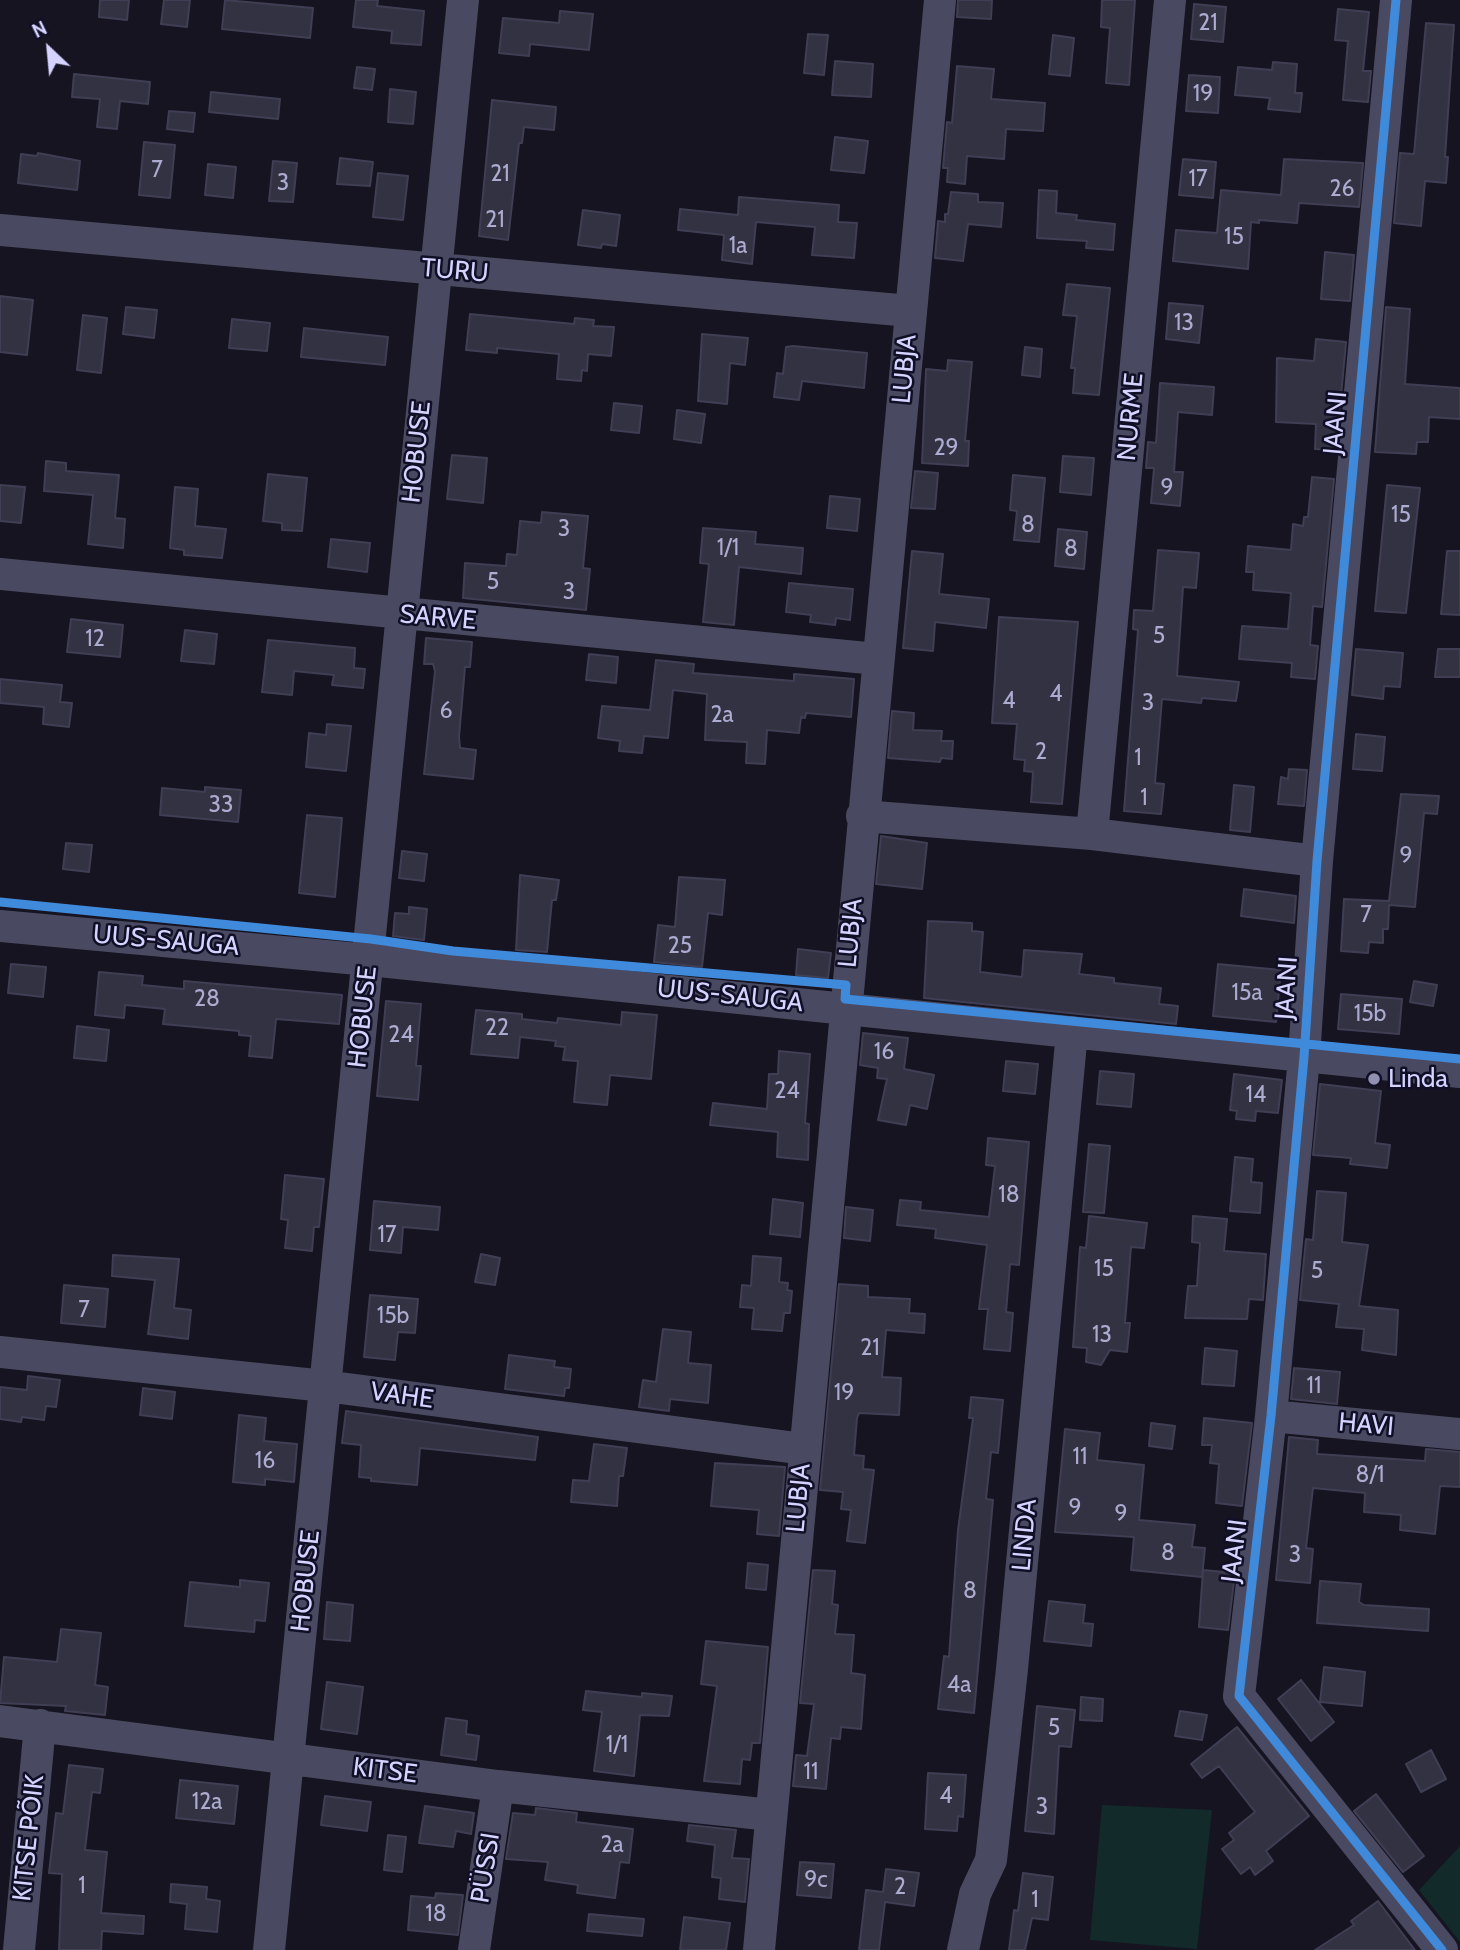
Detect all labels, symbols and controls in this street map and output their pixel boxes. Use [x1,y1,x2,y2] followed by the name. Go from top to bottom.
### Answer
[1198,9,1218,37] house number: 21
[14,14,84,84] north arrow
[28,16,51,43] text: N
[1193,80,1213,108] house number: 19
[151,156,163,184] house number: 7
[490,160,510,188] house number: 21
[1188,165,1208,193] house number: 17
[277,169,289,197] house number: 3
[1329,175,1355,203] house number: 26
[485,206,505,234] house number: 21
[1224,223,1244,251] house number: 15
[729,232,747,260] house number: 1a
[420,253,490,289] street label: TURU
[1174,309,1194,337] house number: 13
[886,333,924,405] street label: LUBJA
[1112,372,1150,462] street label: NURME
[1318,390,1354,456] street label: JAANI
[396,399,438,505] street label: HOBUSE
[933,434,959,462] house number: 29
[1160,474,1174,502] house number: 9
[1391,501,1411,529] house number: 15
[1021,511,1035,539] house number: 8
[558,515,570,543] house number: 3
[717,534,739,562] house number: 1/1
[1064,535,1078,563] house number: 8
[487,568,499,596] house number: 5
[563,578,575,606] house number: 3
[398,599,478,637] street label: SARVE
[1153,622,1165,650] house number: 5
[85,625,105,653] house number: 12
[1049,680,1063,708] house number: 4
[1002,687,1016,715] house number: 4
[1142,689,1154,717] house number: 3
[439,697,453,725] house number: 6
[710,701,734,729] house number: 2a
[1035,738,1047,766] house number: 2
[1134,744,1142,772] house number: 1
[1140,784,1148,812] house number: 1
[209,791,233,819] house number: 33
[1399,842,1413,870] house number: 9
[832,897,870,969] street label: LUBJA
[1360,901,1372,929] house number: 7
[92,919,240,963] street label: UUS-SAUGA
[668,932,692,960] house number: 25
[1269,955,1305,1021] street label: JAANI
[342,964,384,1070] street label: HOBUSE
[655,973,805,1019] street label: UUS-SAUGA
[1232,979,1262,1007] house number: 15a
[194,985,220,1013] house number: 28
[1354,1000,1386,1028] house number: 15b
[485,1014,509,1042] house number: 22
[388,1021,414,1049] house number: 24
[874,1038,894,1066] house number: 16
[1388,1063,1448,1095] place label: Linda
[1366,1071,1382,1087] marker: Linda
[774,1077,800,1105] house number: 24
[1246,1081,1266,1109] house number: 14
[998,1181,1020,1209] house number: 18
[377,1221,397,1249] house number: 17
[1094,1255,1114,1283] house number: 15
[1311,1257,1323,1285] house number: 5
[78,1296,90,1324] house number: 7
[377,1302,409,1330] house number: 15b
[1092,1321,1112,1349] house number: 13
[860,1334,880,1362] house number: 21
[1307,1372,1321,1400] house number: 11
[368,1376,436,1416] street label: VAHE
[834,1379,854,1407] house number: 19
[1337,1407,1395,1443] street label: HAVI
[1073,1443,1087,1471] house number: 11
[255,1447,275,1475] house number: 16
[1356,1461,1384,1489] house number: 8/1
[780,1462,818,1534] street label: LUBJA
[1068,1494,1082,1522] house number: 9
[1006,1497,1044,1573] street label: LINDA
[1114,1500,1128,1528] house number: 9
[1216,1518,1254,1584] street label: JAANI
[285,1528,327,1634] street label: HOBUSE
[1161,1539,1175,1567] house number: 8
[1289,1541,1301,1569] house number: 3
[963,1577,977,1605] house number: 8
[947,1671,971,1699] house number: 4a
[1048,1714,1060,1742] house number: 5
[606,1731,628,1759] house number: 1/1
[351,1752,419,1790] street label: KITSE
[804,1758,818,1786] house number: 11
[7,1773,51,1903] street label: KITSE PÕIK
[939,1782,953,1810] house number: 4
[192,1788,222,1816] house number: 12a
[1036,1793,1048,1821] house number: 3
[465,1831,507,1905] street label: PÜSSI
[600,1831,624,1859] house number: 2a
[804,1866,828,1894] house number: 9c
[78,1872,86,1900] house number: 1
[894,1873,906,1901] house number: 2
[1031,1886,1039,1914] house number: 1
[425,1900,447,1928] house number: 18

